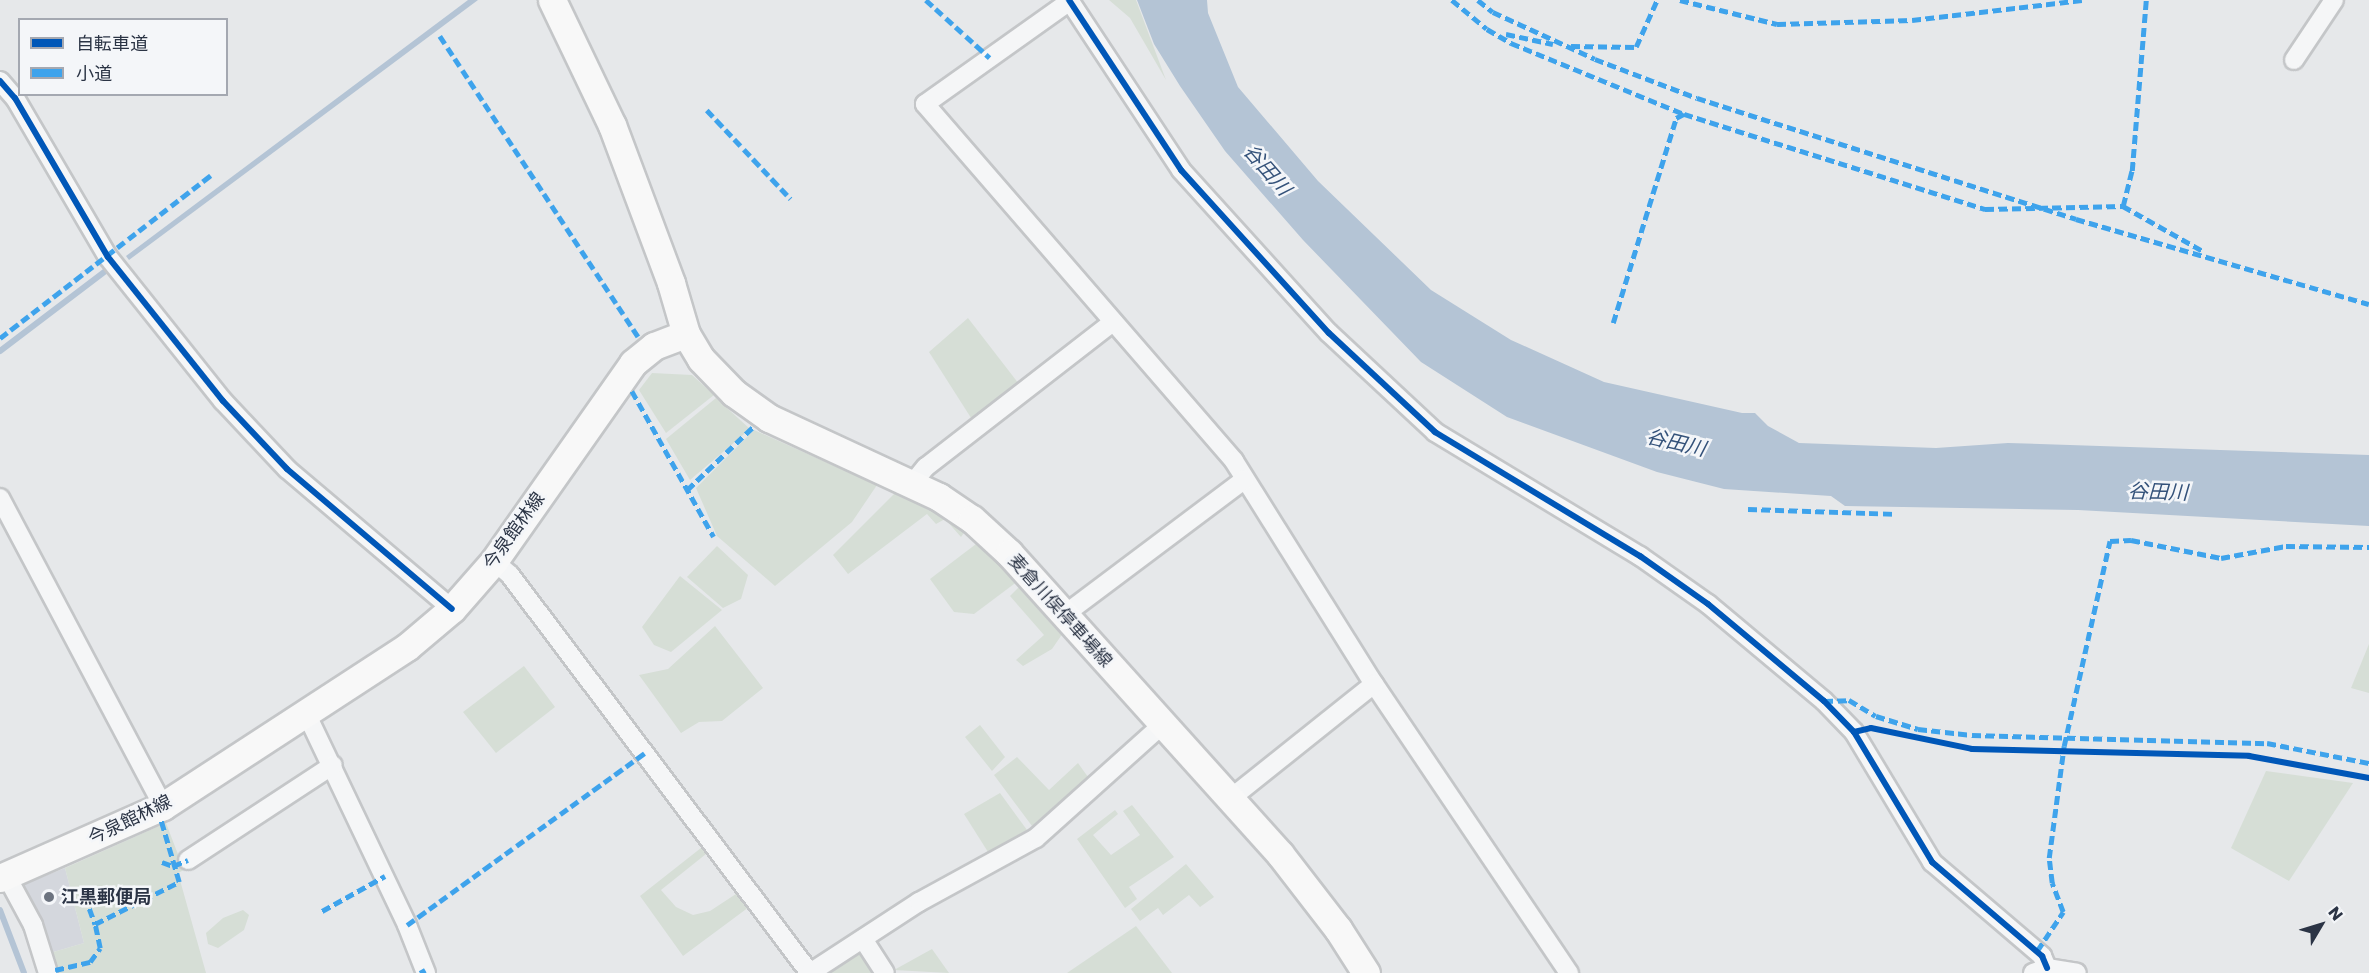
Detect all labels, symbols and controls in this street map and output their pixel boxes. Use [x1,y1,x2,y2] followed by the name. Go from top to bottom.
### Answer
[18,18,228,96] legend
[76,31,148,56] text: 自転車道
[76,61,112,86] text: 小道
[1238,139,1296,201] water label: 谷田川
[1644,425,1708,461] water label: 谷田川
[2128,479,2188,505] water label: 谷田川
[479,488,549,574] street label: 今泉館林線
[1004,550,1116,672] street label: 麦倉川俣停車場線
[85,791,175,849] street label: 今泉館林線
[61,886,151,908] place label: 江黒郵便局
[42,890,56,904] marker: 江黒郵便局
[2291,895,2351,955] north arrow
[2323,902,2348,925] text: N

